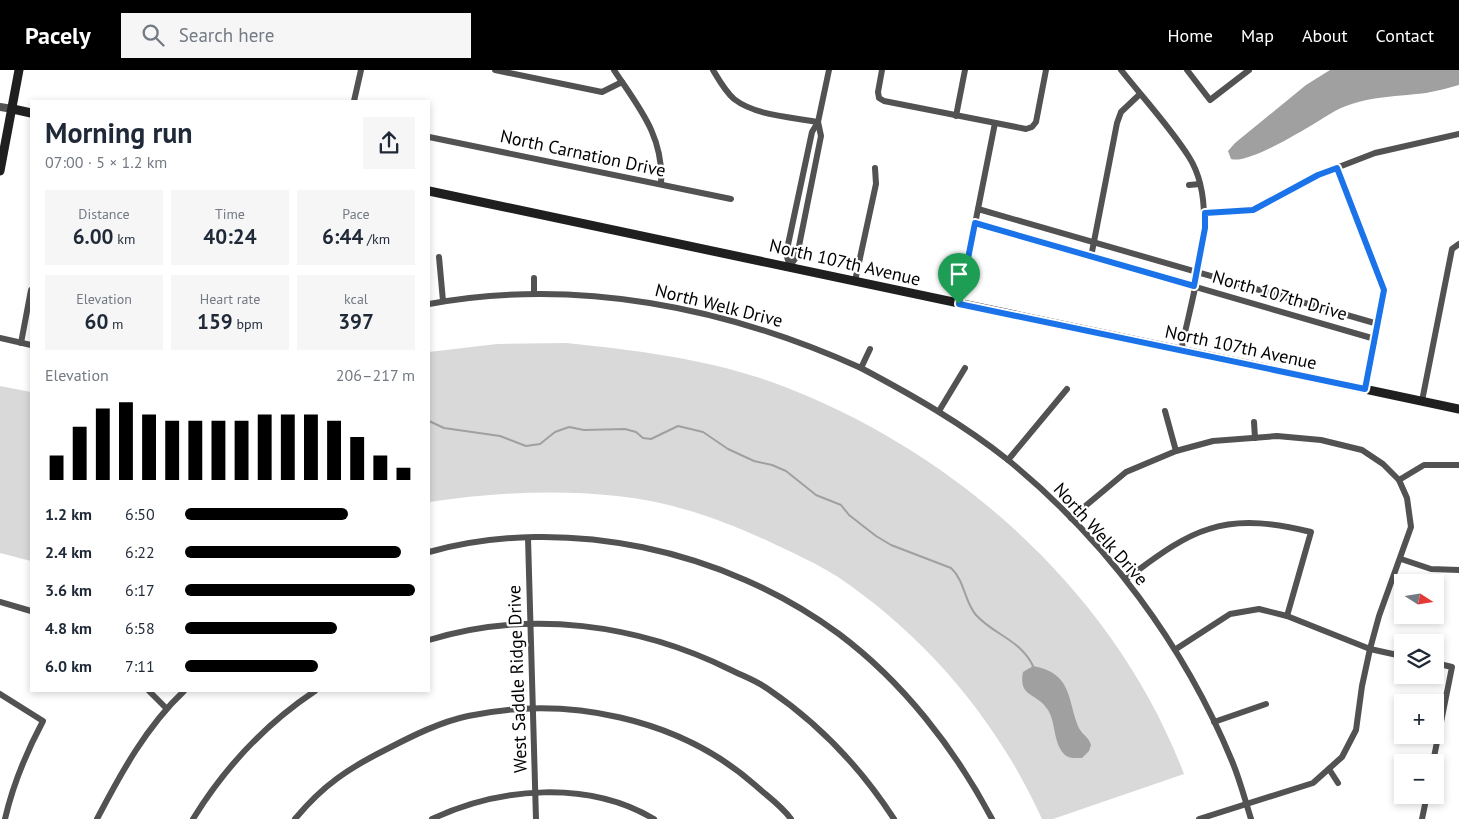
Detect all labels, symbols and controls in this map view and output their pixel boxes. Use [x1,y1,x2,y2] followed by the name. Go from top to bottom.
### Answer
[121,13,471,58] search box
[25,20,91,51] text: Pacely
[139,21,167,49] icon: search
[179,23,274,47] text: Search here
[1167,24,1213,47] text: Home
[1241,24,1274,47] text: Map
[1302,24,1348,47] text: About
[1376,24,1434,47] text: Contact
[45,114,193,151] text: Morning run
[363,117,415,169] button: share
[498,124,668,182] street label: North Carnation Drive
[45,152,167,172] text: 07:00 · 5 × 1.2 km
[78,205,130,223] text: Distance
[215,205,245,223] text: Time
[342,205,370,223] text: Pace
[73,223,114,250] text: 6.00
[203,223,257,250] text: 40:24
[322,223,363,250] text: 6:44
[114,230,135,248] text: km
[363,230,390,248] text: /km
[767,233,923,291] street label: North 107th Avenue
[938,253,980,304] pin
[945,260,973,288] icon: arrive
[1210,265,1350,325] street label: North 107th Drive
[653,278,785,332] street label: North Welk Drive
[76,290,132,308] text: Elevation
[200,290,260,308] text: Heart rate
[344,290,368,308] text: kcal
[85,308,108,335] text: 60
[197,308,233,335] text: 159
[338,308,374,335] text: 397
[108,315,123,333] text: m
[233,315,263,333] text: bpm
[1163,320,1319,374] street label: North 107th Avenue
[45,365,109,385] text: Elevation
[336,365,415,385] text: 206–217 m
[1049,478,1153,590] street label: North Welk Drive
[45,504,92,524] text: 1.2 km
[125,504,155,524] text: 6:50
[45,542,92,562] text: 2.4 km
[125,542,155,562] text: 6:22
[1394,574,1444,624] north arrow
[1394,574,1444,804] map controls
[45,580,92,600] text: 3.6 km
[125,580,155,600] text: 6:17
[502,585,532,773] street label: West Saddle Ridge Drive
[45,618,92,638] text: 4.8 km
[125,618,155,638] text: 6:58
[1394,634,1444,684] button: layers
[45,656,92,676] text: 6.0 km
[125,656,155,676] text: 7:11
[1394,694,1444,744] button: +
[1394,754,1444,804] button: −

